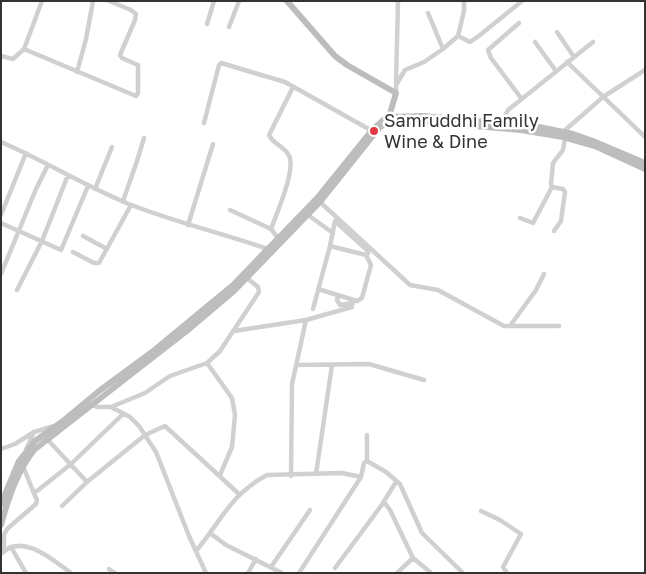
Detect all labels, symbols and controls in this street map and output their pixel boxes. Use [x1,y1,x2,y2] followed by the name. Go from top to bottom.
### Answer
[384,110,539,152] place label: Samruddhi Family Wine & Dine
[368,125,380,137] marker: Samruddhi Family Wine & Dine

